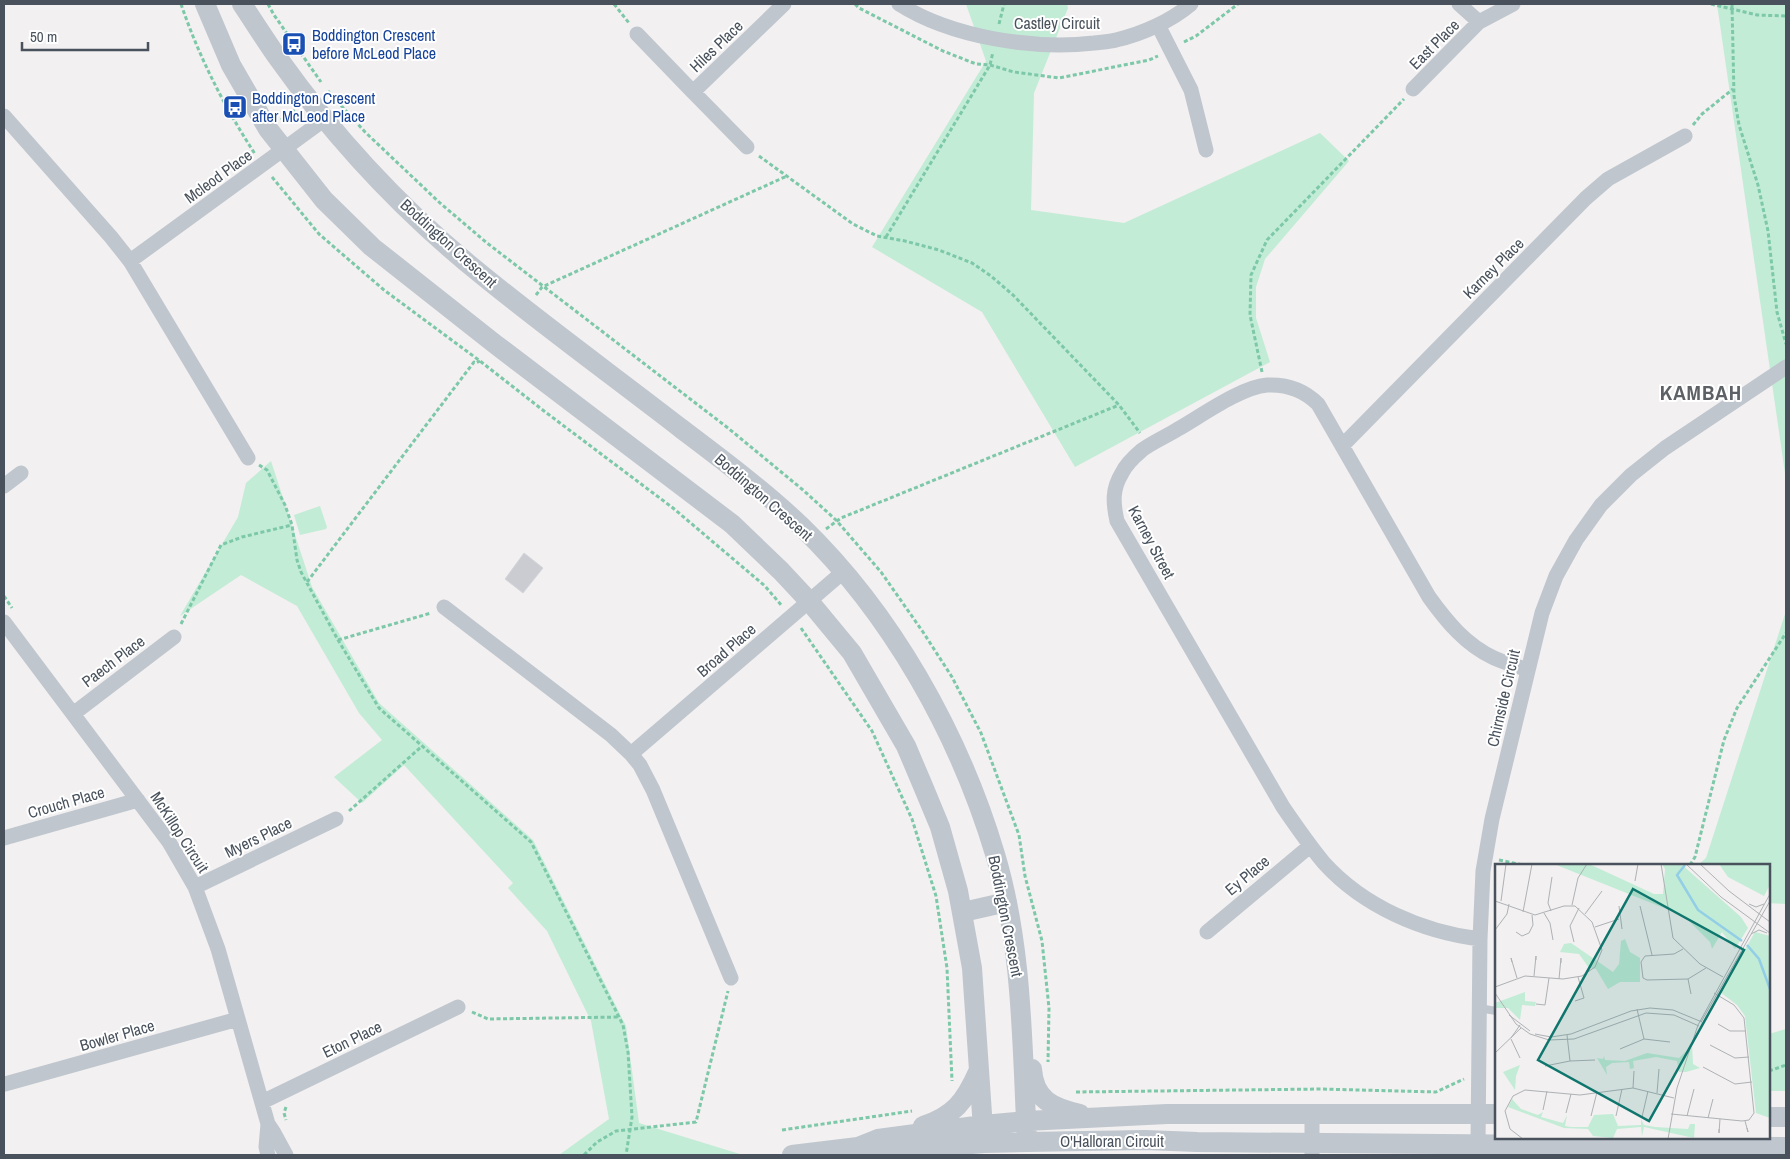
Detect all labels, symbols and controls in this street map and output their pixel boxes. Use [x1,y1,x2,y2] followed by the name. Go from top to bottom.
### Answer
[1014,12,1100,34] street label: Castley Circuit
[1404,14,1464,74] street label: East Place
[684,15,748,77] street label: Hiles Place
[22,20,149,52] scale bar
[312,24,436,64] place label: Boddington Crescent before McLeod Place
[30,26,57,47] text: 50 m
[281,31,307,57] bus stop icon: Boddington Crescent before McLeod Place
[252,87,376,127] place label: Boddington Crescent after McLeod Place
[222,94,248,120] bus stop icon: Boddington Crescent after McLeod Place
[180,144,256,208] street label: Mcleod Place
[396,194,502,293] street label: Boddington Crescent
[1458,233,1528,303] street label: Karney Place
[1660,378,1742,407] district label: KAMBAH
[710,448,818,546] street label: Boddington Crescent
[1123,501,1181,583] street label: Karney Street
[692,618,760,682] street label: Broad Place
[77,630,149,692] street label: Paech Place
[1481,647,1525,749] street label: Chirnside Circuit
[25,781,107,823] street label: Crouch Place
[146,787,215,877] street label: McKillop Circuit
[221,811,295,863] street label: Myers Place
[1220,850,1274,900] street label: Ey Place
[983,853,1029,979] street label: Boddington Crescent
[1495,864,1770,1139] inset map
[77,1014,157,1056] street label: Bowler Place
[319,1015,385,1063] street label: Eton Place
[1060,1130,1164,1152] street label: O'Halloran Circuit

